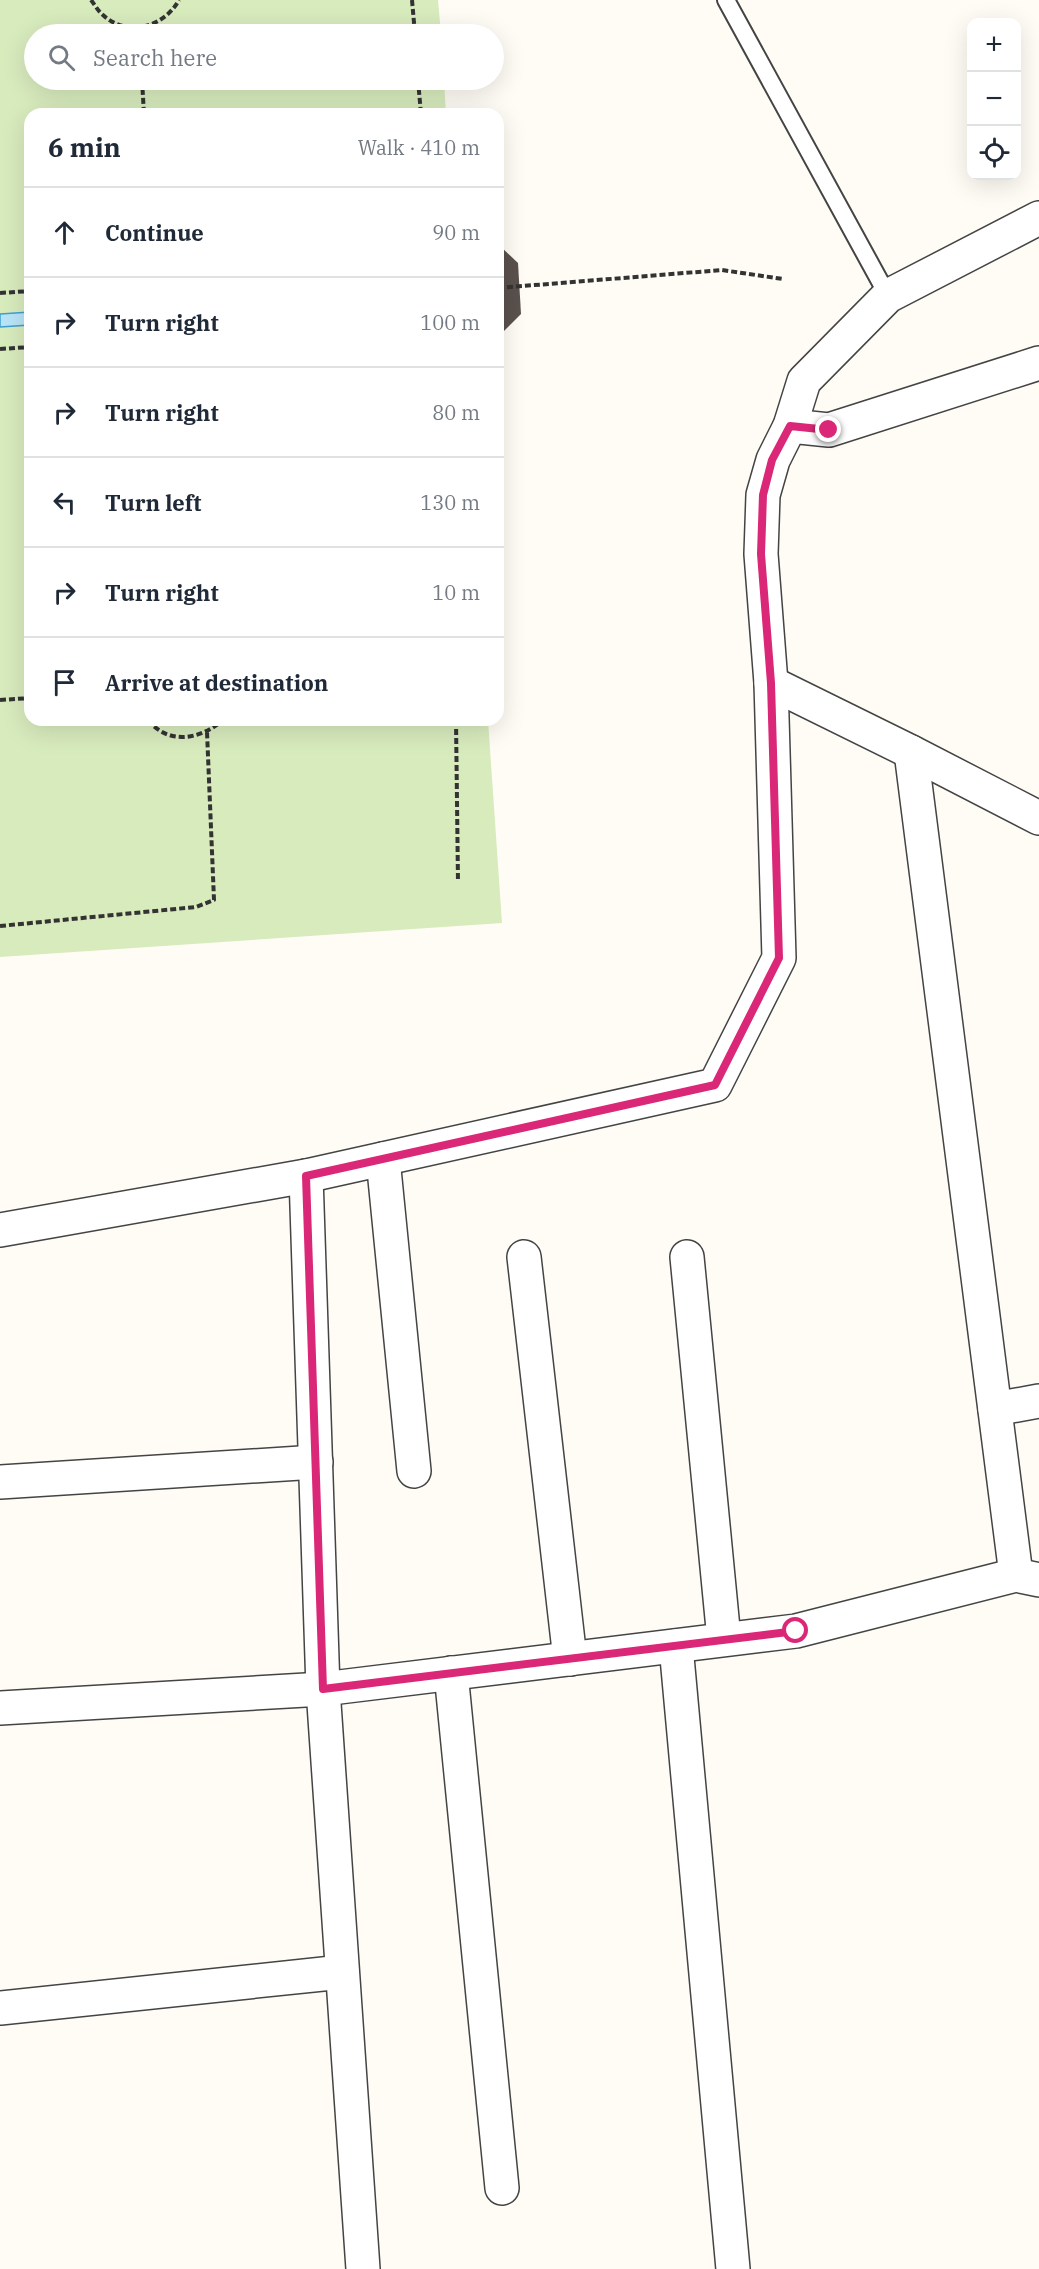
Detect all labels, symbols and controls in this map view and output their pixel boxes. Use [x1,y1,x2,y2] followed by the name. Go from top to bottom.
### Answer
[967,18,1021,180] map controls
[967,18,1021,72] button: +
[24,24,504,90] search box
[45,41,78,74] icon: search
[93,43,217,72] text: Search here
[967,72,1021,126] button: −
[967,126,1021,180] button: locate
[48,130,121,164] text: 6 min
[358,134,480,161] text: Walk · 410 m
[48,216,81,249] icon: ahead
[105,218,204,247] text: Continue
[432,219,480,246] text: 90 m
[48,306,81,339] icon: right
[105,308,219,337] text: Turn right
[420,309,480,336] text: 100 m
[48,396,81,429] icon: right
[105,398,219,427] text: Turn right
[432,399,480,426] text: 80 m
[815,416,841,442] route end
[48,486,81,519] icon: left
[105,488,201,517] text: Turn left
[420,489,480,516] text: 130 m
[48,576,81,609] icon: right
[105,578,219,607] text: Turn right
[432,579,480,606] text: 10 m
[48,666,81,699] icon: arrive
[105,668,328,697] text: Arrive at destination
[782,1617,808,1643] route start

